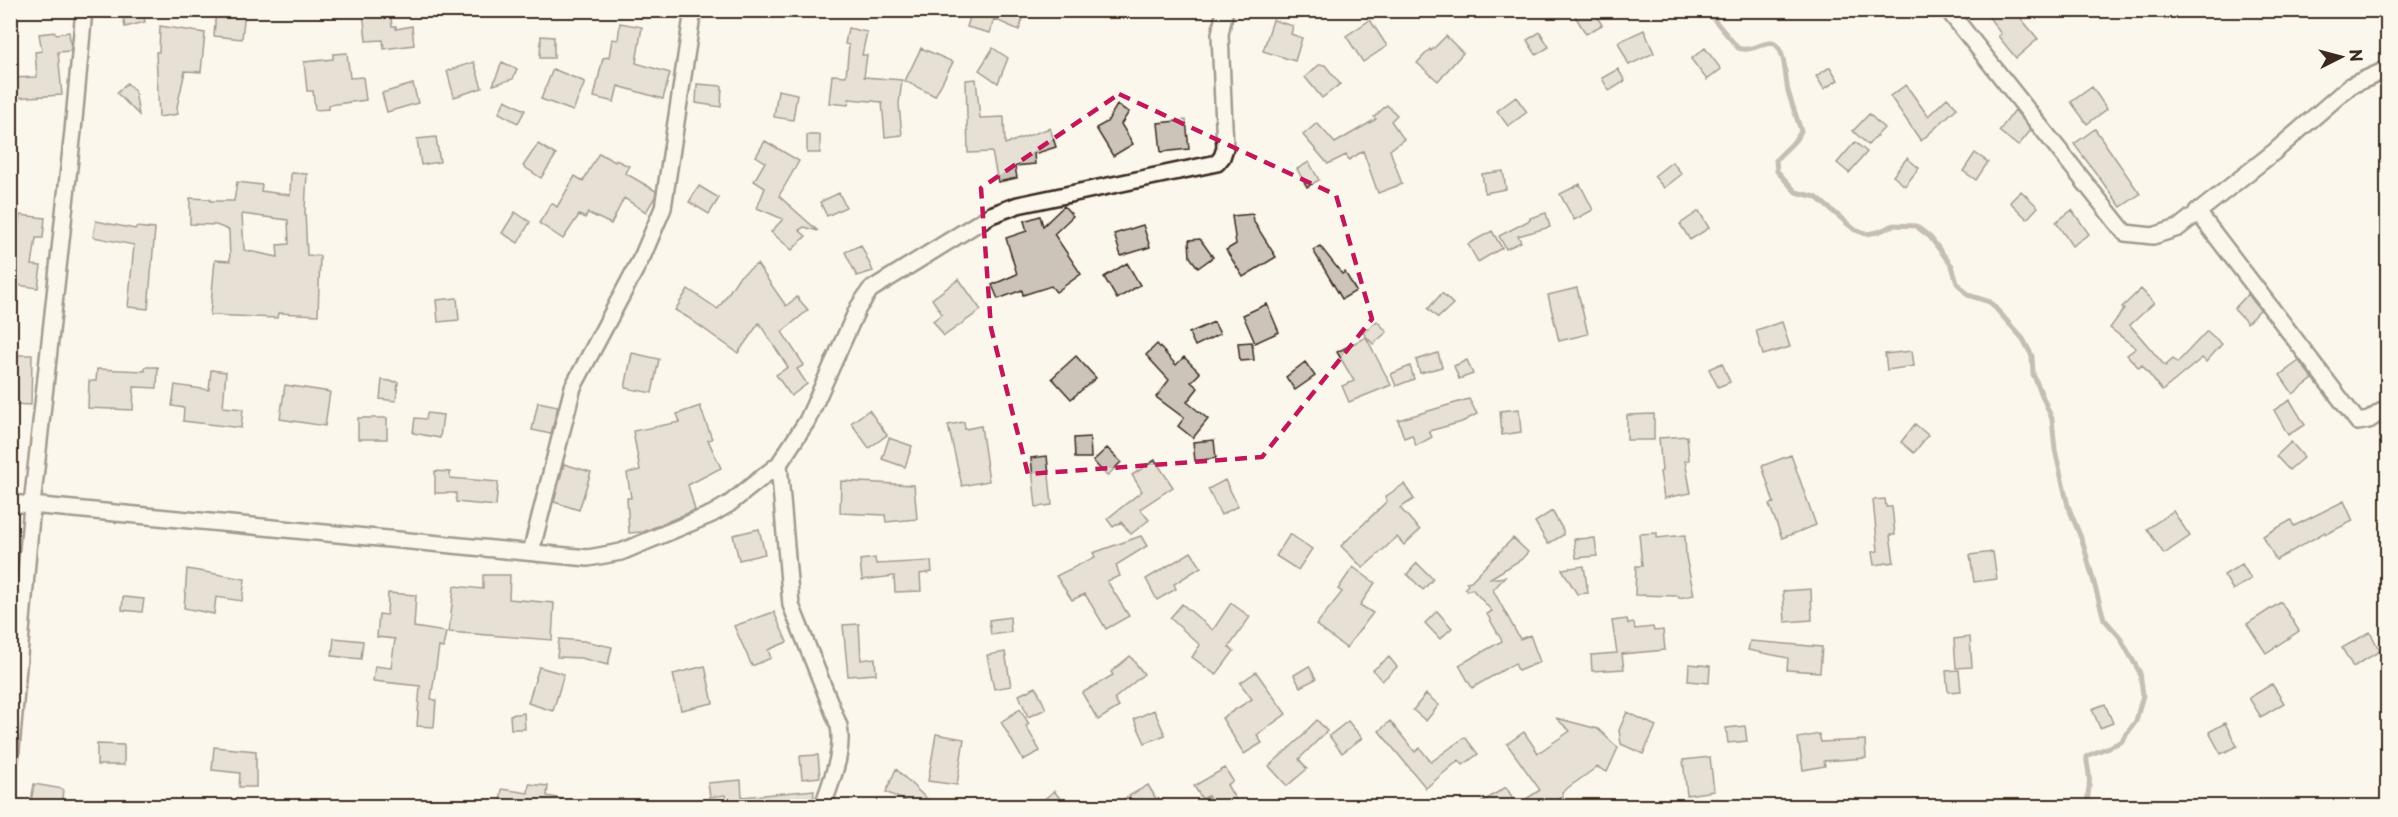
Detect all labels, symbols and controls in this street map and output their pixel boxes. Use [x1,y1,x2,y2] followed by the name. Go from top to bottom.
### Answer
[2311,27,2371,87] north arrow
[2344,48,2370,63] text: N

